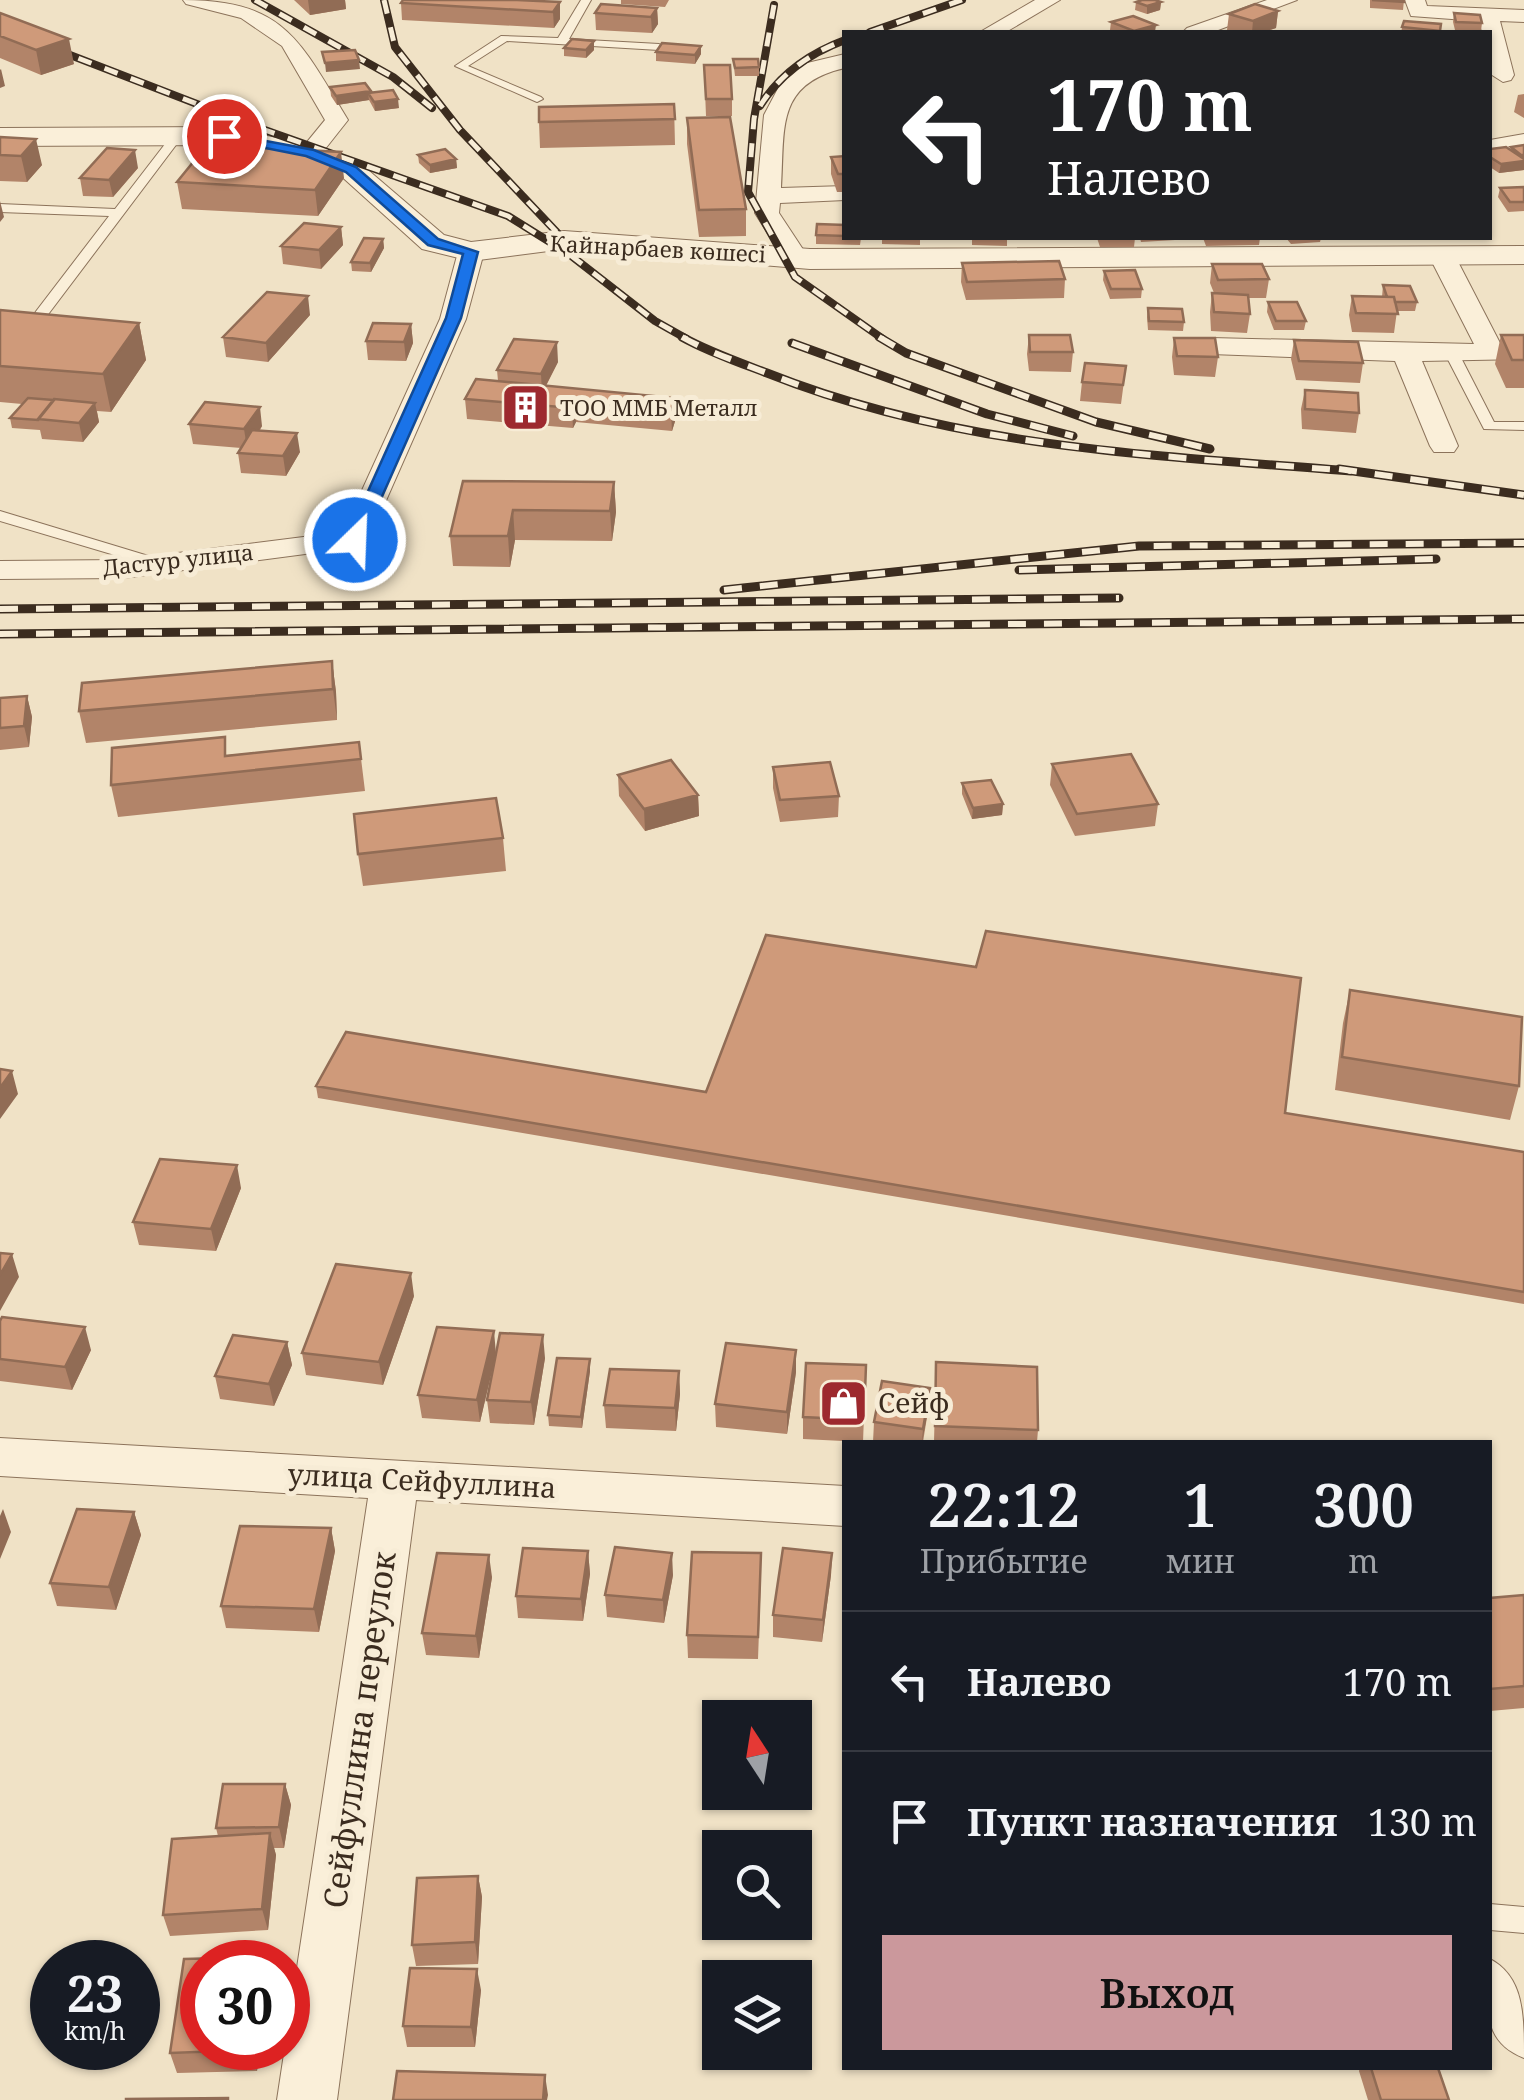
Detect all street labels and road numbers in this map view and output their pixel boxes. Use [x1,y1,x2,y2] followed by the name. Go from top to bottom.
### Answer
[549,227,767,269] street label: Қайнарбаев көшесі
[101,536,255,582] street label: Дастур улица
[287,1454,557,1506] street label: улица Сейфуллина
[312,1549,405,1911] street label: Сейфуллина переулок

